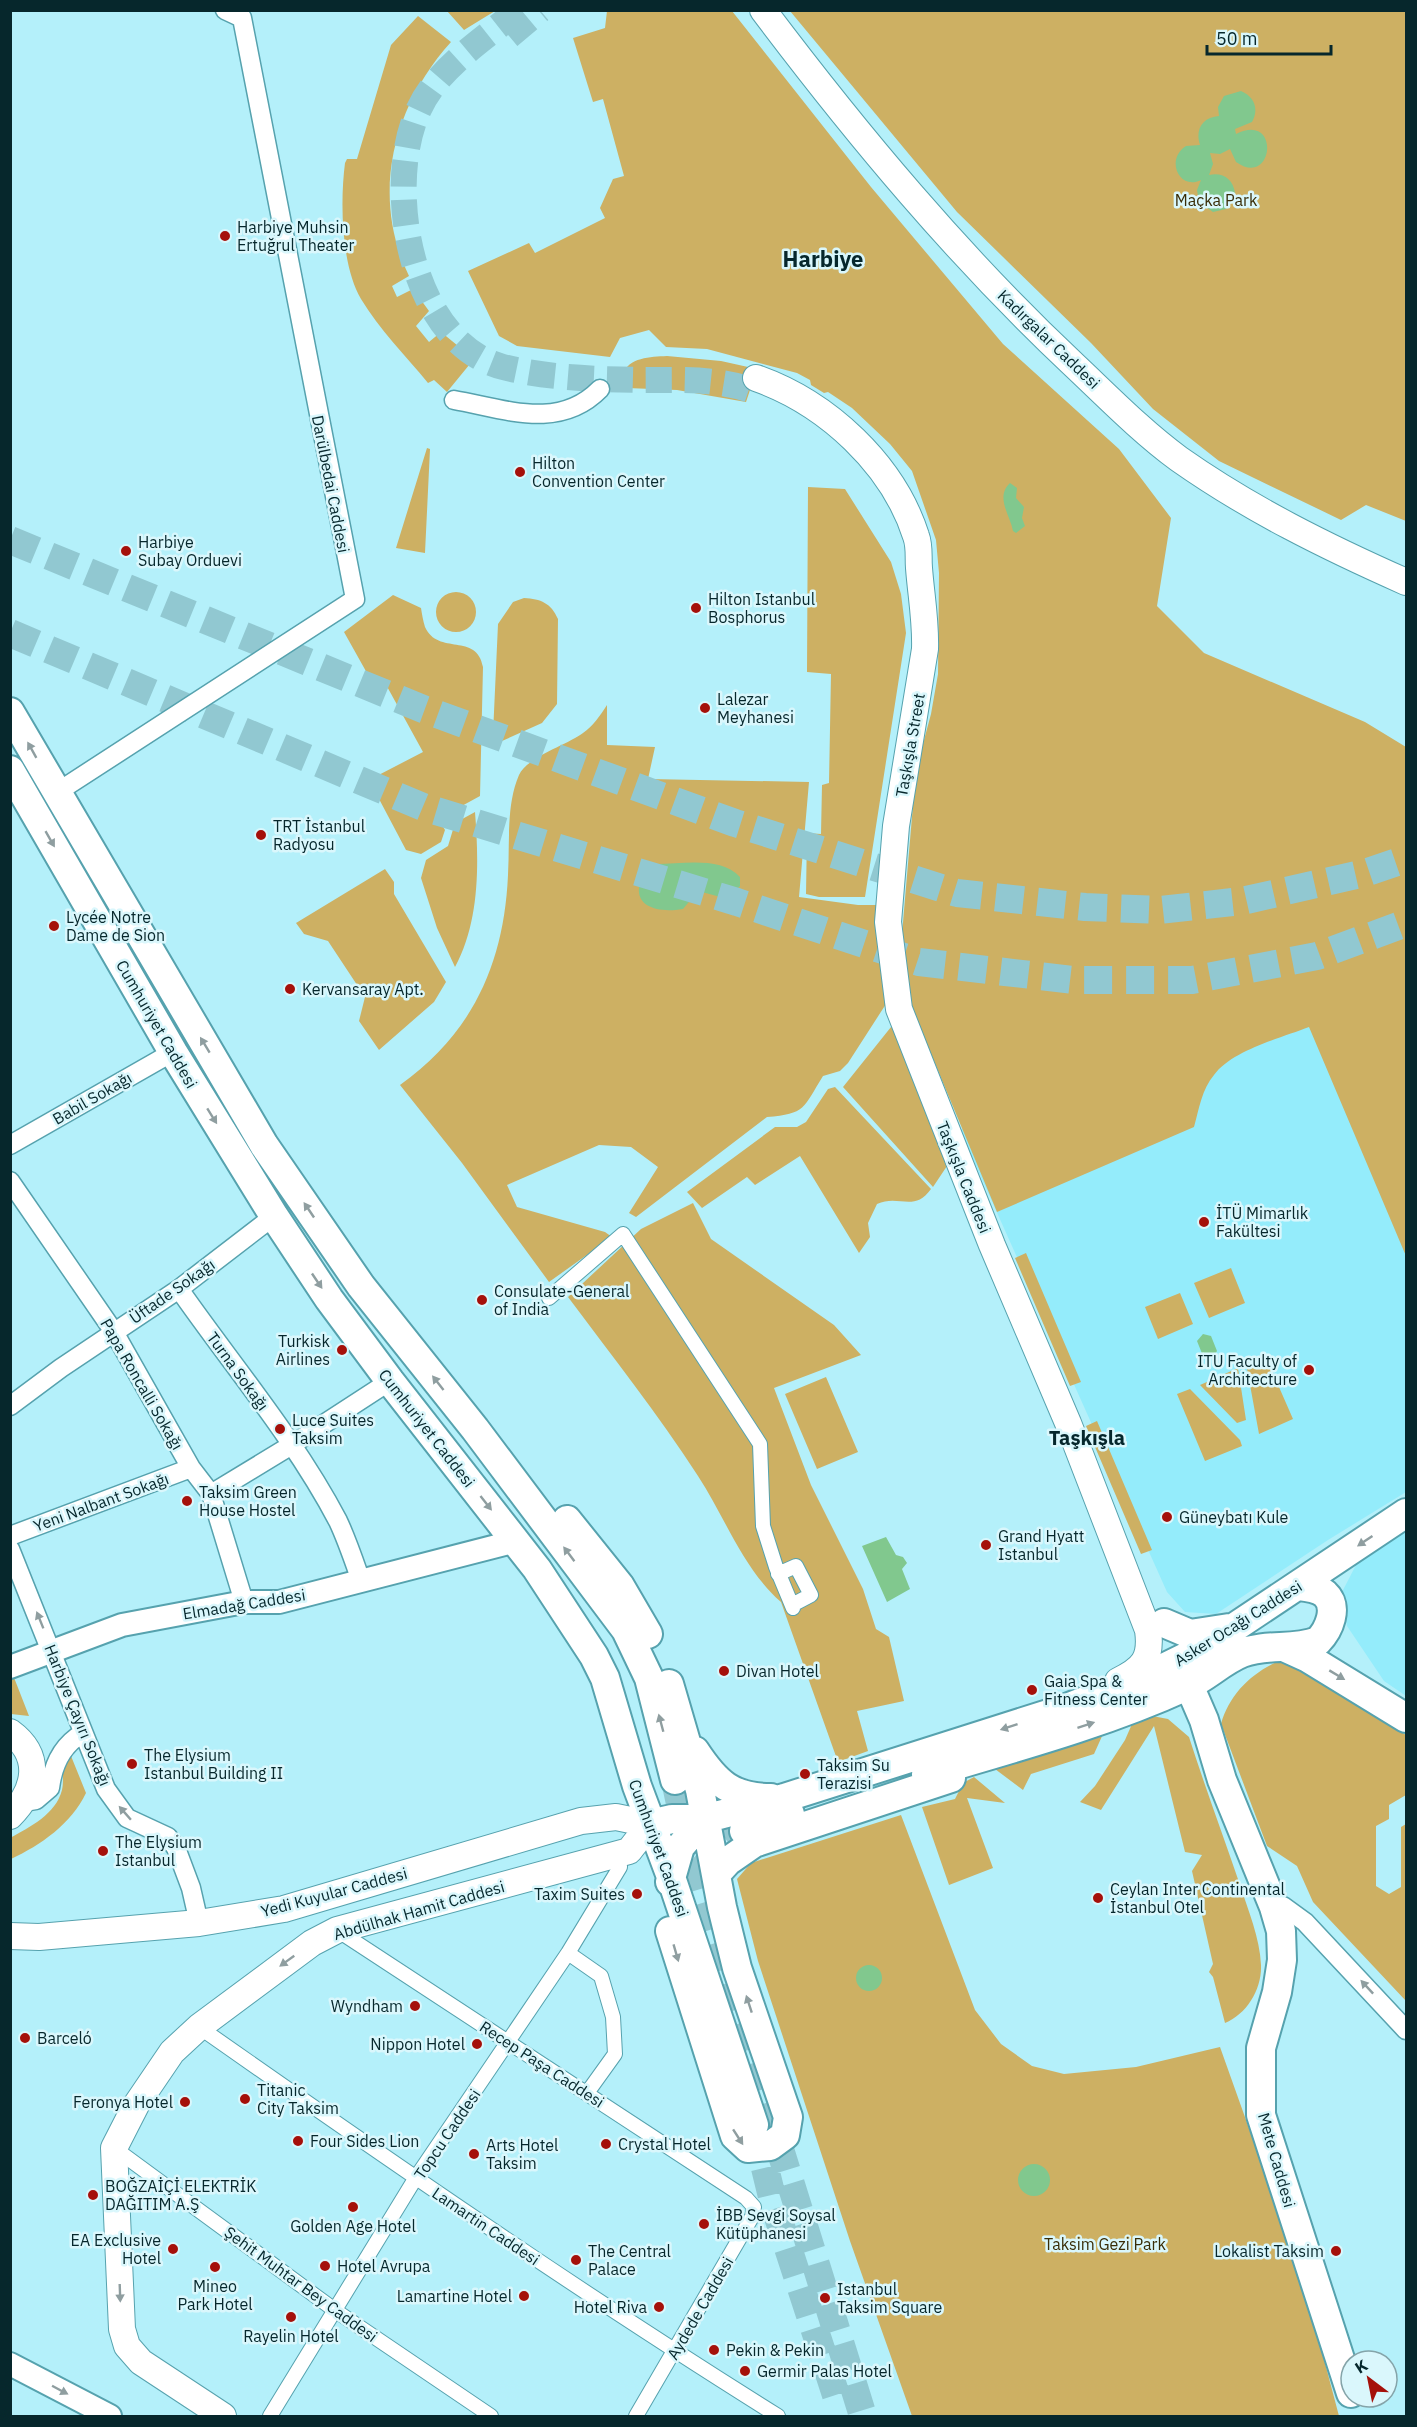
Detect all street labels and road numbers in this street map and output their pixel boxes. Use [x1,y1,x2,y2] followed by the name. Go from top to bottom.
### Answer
[994,285,1104,393] street label: Kadırgalar Caddesi
[308,413,354,555] street label: Darülbedai Caddesi
[891,691,929,799] street label: Taşkışla Street
[112,956,202,1092] street label: Cumhuriyet Caddesi
[49,1067,135,1129] street label: Babil Sokağı
[932,1118,996,1236] street label: Taşkışla Caddesi
[125,1254,219,1328] street label: Üftade Sokağı
[96,1315,188,1453] street label: Papa Roncalli Sokağı
[203,1328,273,1414] street label: Turna Sokağı
[375,1365,479,1491] street label: Cumhuriyet Caddesi
[31,1468,171,1536] street label: Yeni Nalbant Sokağı
[1171,1576,1305,1670] street label: Asker Ocağı Caddesi
[181,1584,307,1624] street label: Elmadağ Caddesi
[40,1641,116,1789] street label: Harbiye Çayırı Sokağı
[625,1777,693,1919] street label: Cumhuriyet Caddesi
[259,1863,409,1921] street label: Yedi Kuyular Caddesi
[331,1876,507,1944] street label: Abdülhak Hamit Caddesi
[476,2016,608,2112] street label: Recep Paşa Caddesi
[409,2085,485,2183] street label: Topcu Caddesi
[1254,2110,1300,2210] street label: Mete Caddesi
[429,2183,543,2269] street label: Lamartin Caddesi
[221,2222,381,2346] street label: Şehit Muhtar Bey Caddesi
[662,2253,738,2363] street label: Aydede Caddesi

